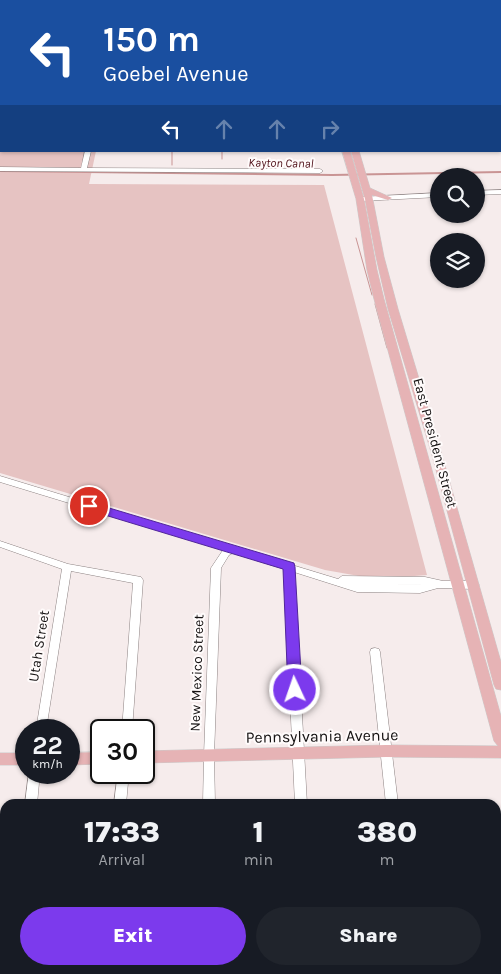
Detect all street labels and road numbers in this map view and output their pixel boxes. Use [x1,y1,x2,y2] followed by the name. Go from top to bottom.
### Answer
[409,376,461,510] street label: East President Street
[25,609,53,683] street label: Utah Street
[186,614,208,732] street label: New Mexico Street
[245,725,399,747] street label: Pennsylvania Avenue

